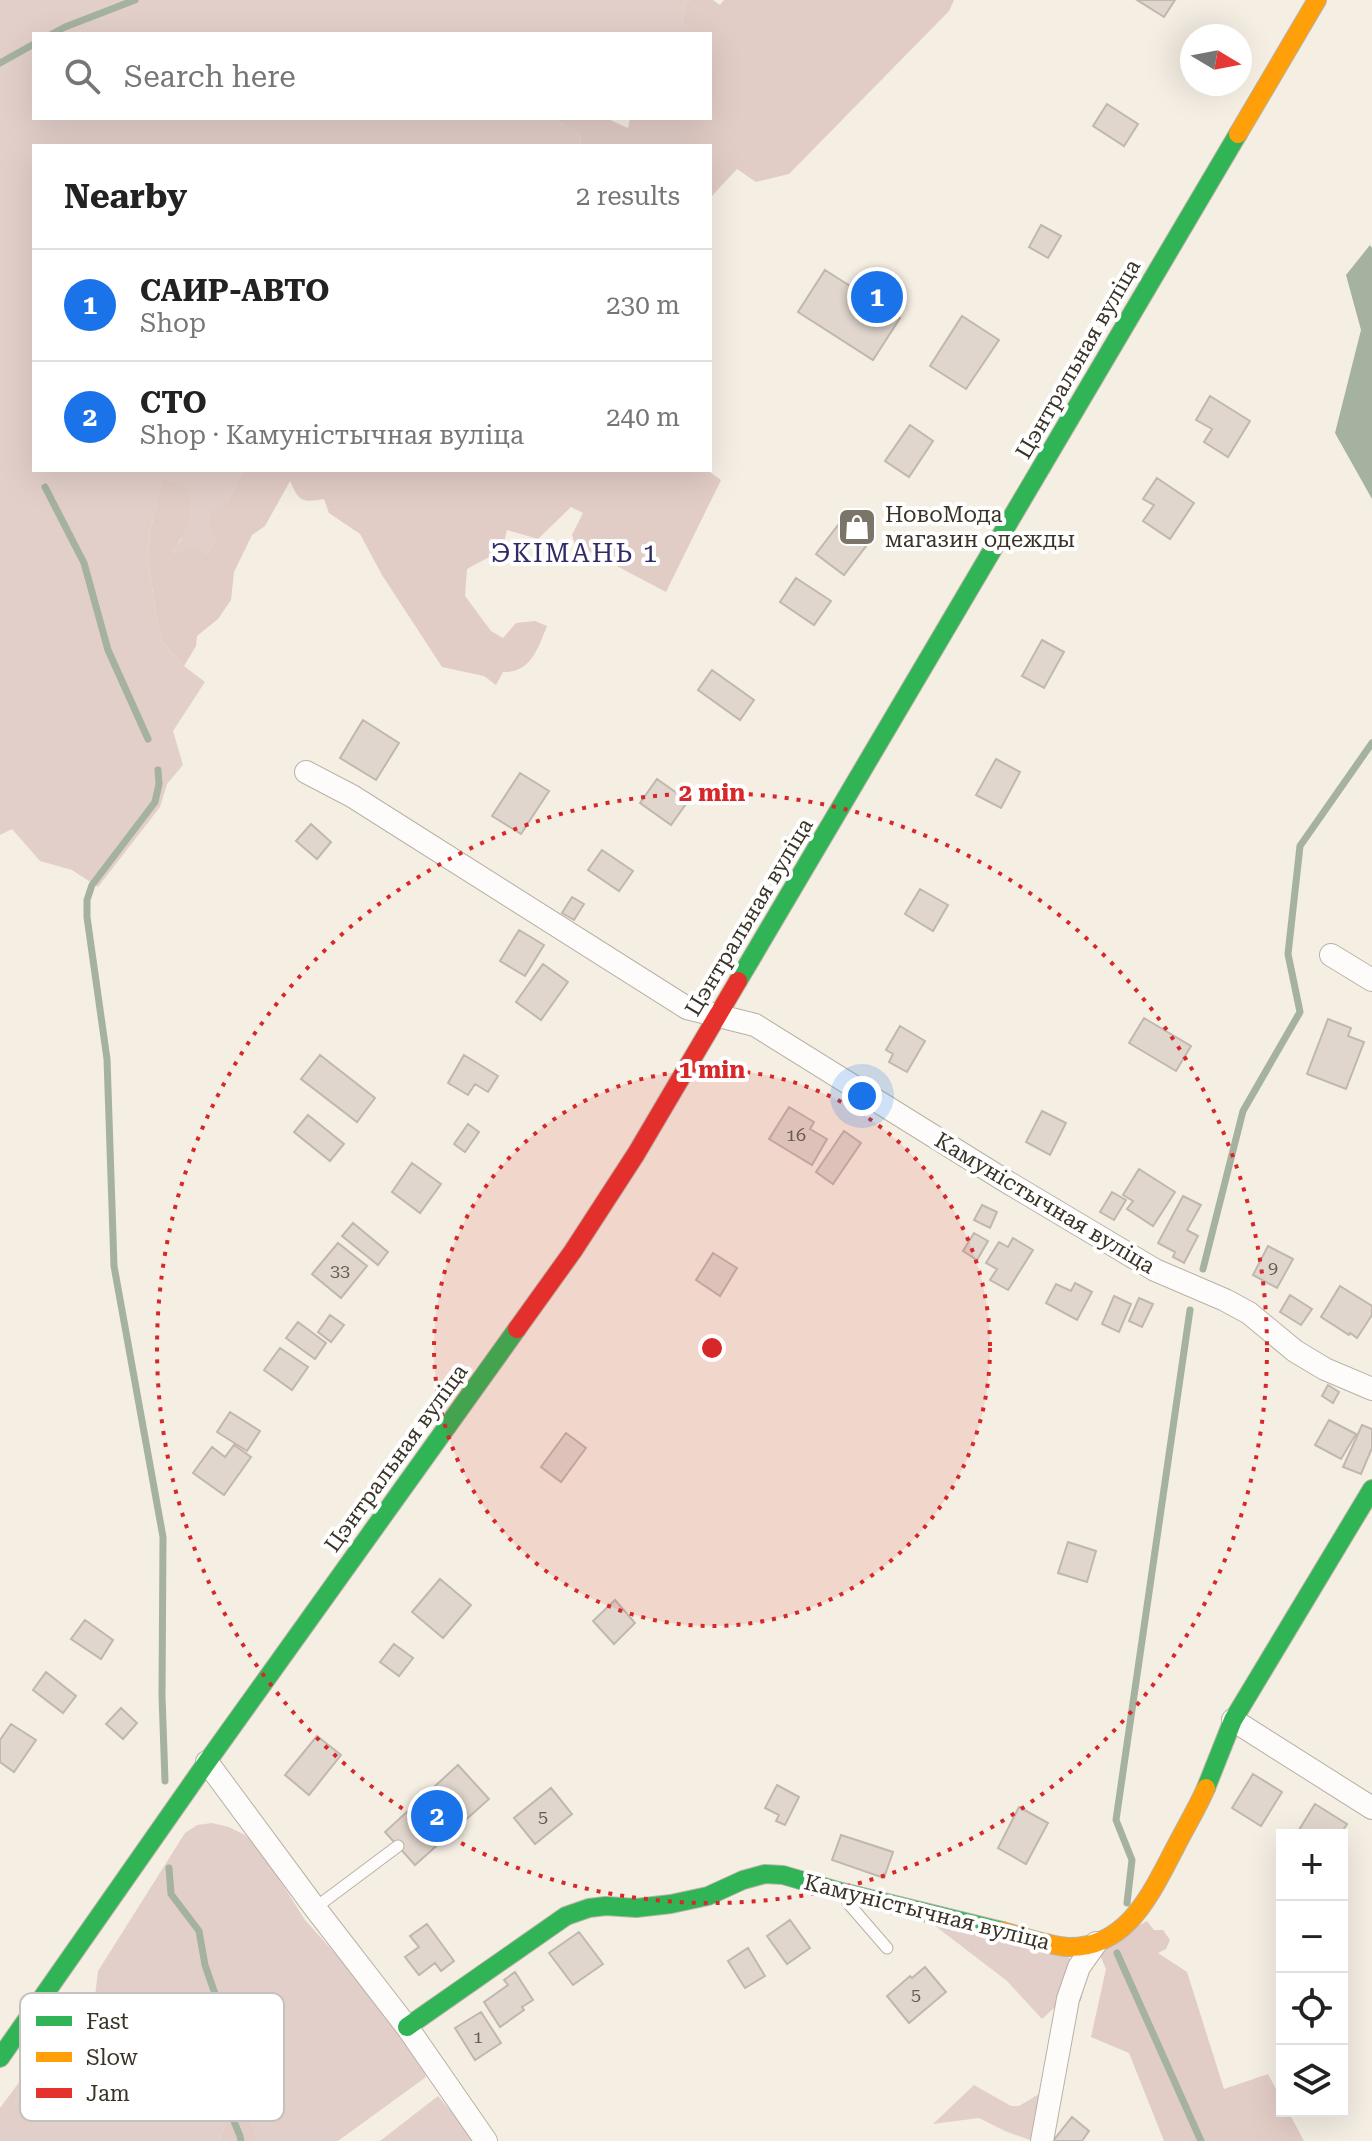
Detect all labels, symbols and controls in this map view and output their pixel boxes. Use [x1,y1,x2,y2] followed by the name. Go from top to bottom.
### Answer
[1180,24,1252,96] north arrow
[32,32,712,120] search box
[60,54,104,98] icon: search
[124,59,296,94] text: Search here
[64,176,187,216] text: Nearby
[576,181,680,211] text: 2 results
[1011,255,1145,463] street label: Цэнтральная вуліца
[851,267,903,327] pin: 1
[140,273,329,308] text: САИР-АВТО
[83,290,97,320] text: 1
[606,290,680,320] text: 230 m
[140,308,206,338] text: Shop
[140,385,207,420] text: СТО
[83,402,97,432] text: 2
[606,402,680,432] text: 240 m
[140,420,524,450] text: Shop · Камуністычная вуліца
[885,502,1075,552] place label: НовоМода магазин одежды
[836,506,878,548] shop icon: НовоМода магазин одежды
[491,538,659,568] district label: ЭКІМАНЬ 1
[679,779,745,807] text: 2 min
[680,814,818,1020] street label: Цэнтральная вуліца
[679,1056,745,1084] text: 1 min
[842,1076,882,1116] your location
[786,1124,806,1145] house number: 16
[930,1127,1160,1279] street label: Камуністычная вуліца
[1268,1257,1278,1278] house number: 9
[330,1260,350,1281] house number: 33
[698,1334,726,1362] centre of rings
[319,1359,473,1557] street label: Цэнтральная вуліца
[411,1786,463,1846] pin: 2
[538,1806,548,1827] house number: 5
[1276,1829,1348,2117] map controls
[1276,1829,1348,1901] button: +
[801,1869,1053,1955] street label: Камуністычная вуліца
[1276,1901,1348,1973] button: −
[1276,1973,1348,2045] button: locate
[911,1984,921,2005] house number: 5
[20,1993,284,2121] legend
[86,2009,129,2034] text: Fast
[473,2026,483,2047] house number: 1
[86,2045,139,2070] text: Slow
[1276,2045,1348,2117] button: layers
[86,2081,130,2106] text: Jam

